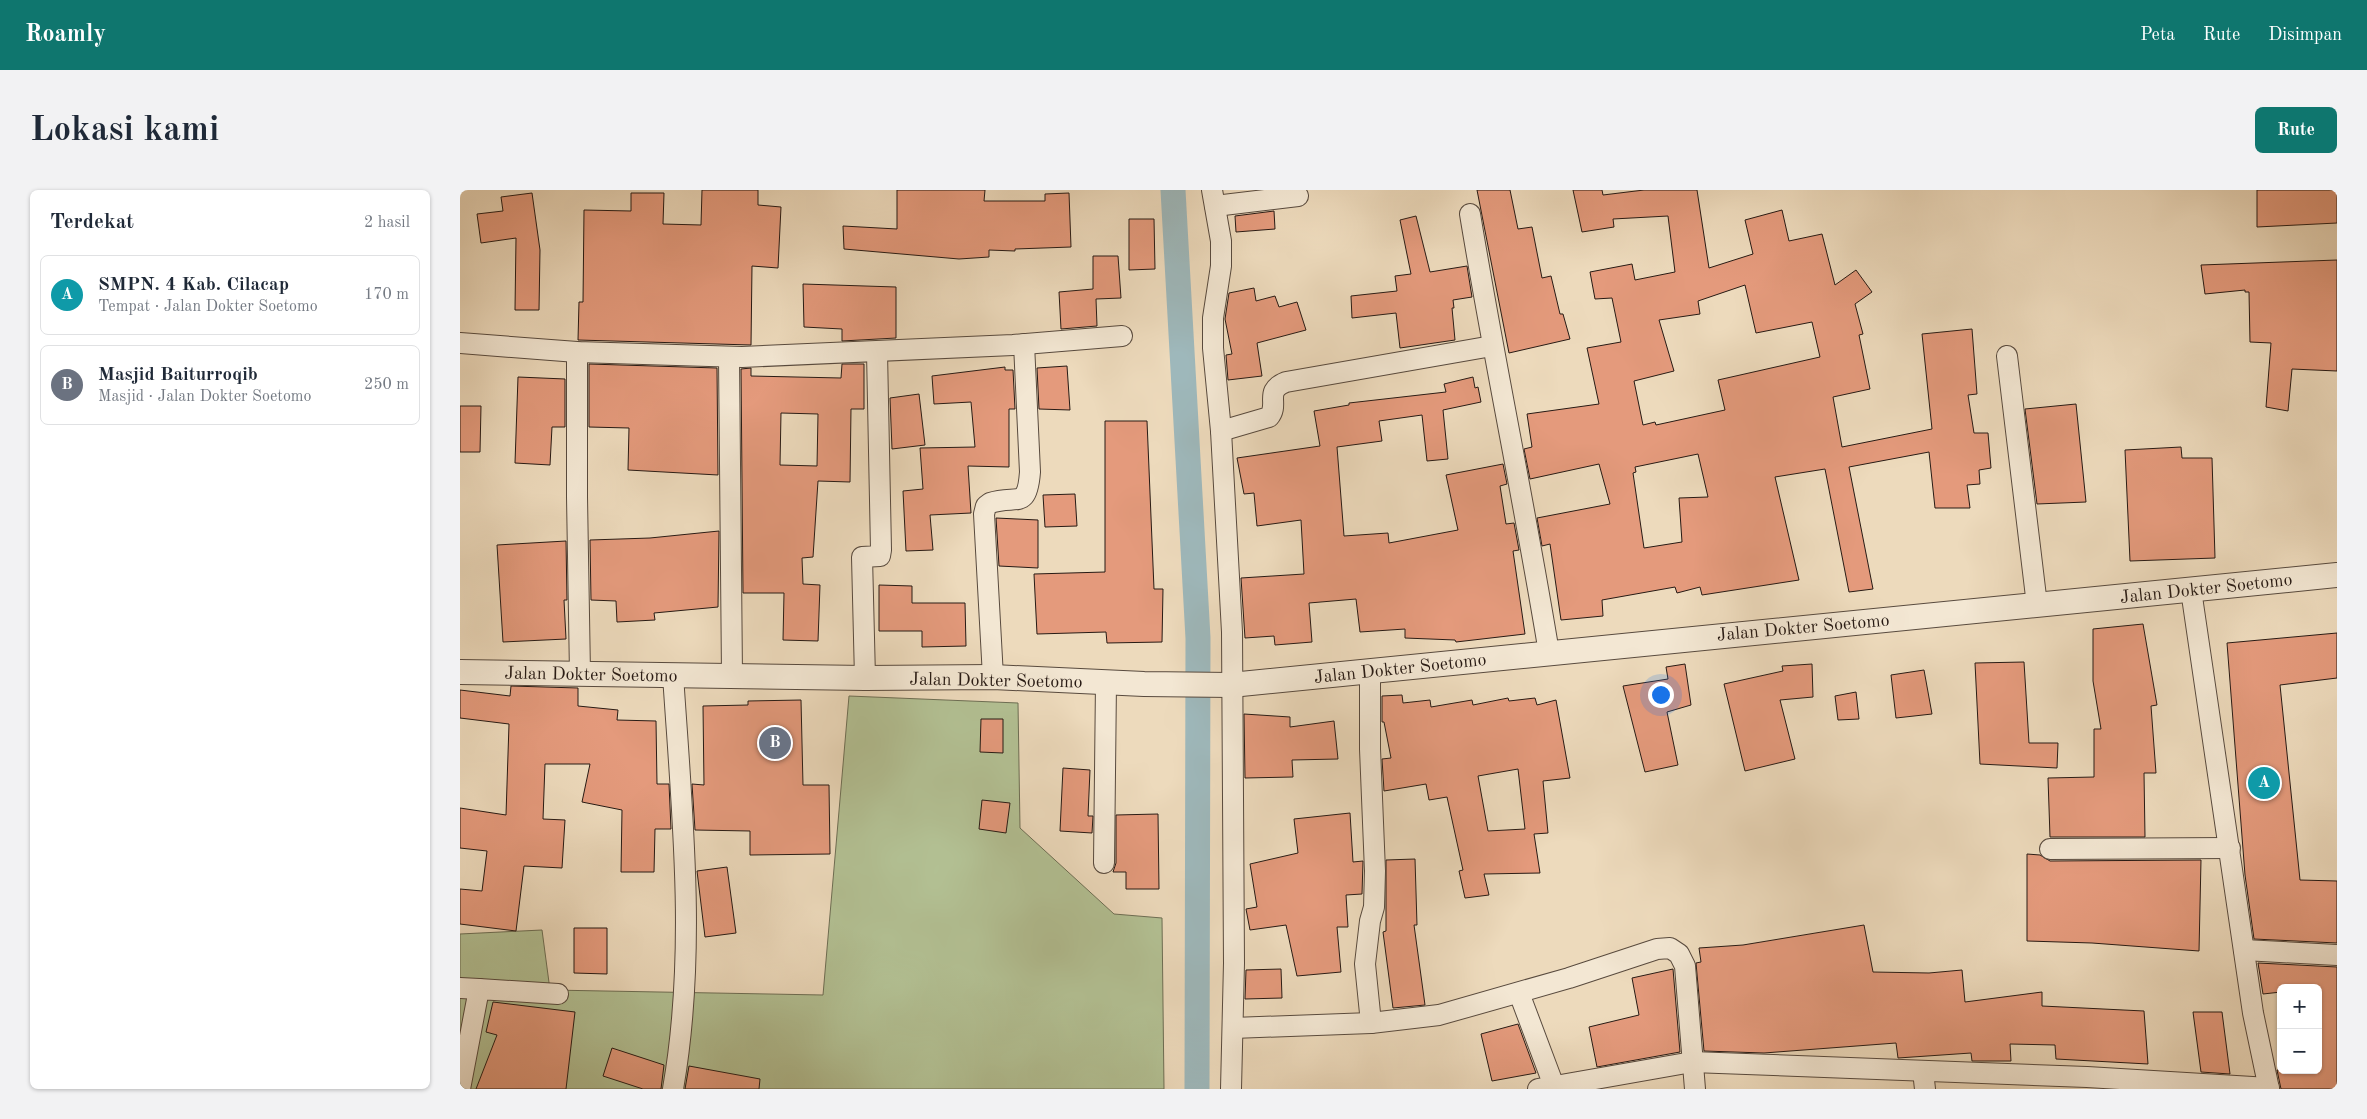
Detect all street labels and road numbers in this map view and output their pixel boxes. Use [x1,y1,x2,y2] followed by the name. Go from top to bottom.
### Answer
[2119,571,2293,607] street label: Jalan Dokter Soetomo
[1716,611,1890,645] street label: Jalan Dokter Soetomo
[1313,651,1487,687] street label: Jalan Dokter Soetomo
[504,664,678,686] street label: Jalan Dokter Soetomo
[909,670,1083,692] street label: Jalan Dokter Soetomo

